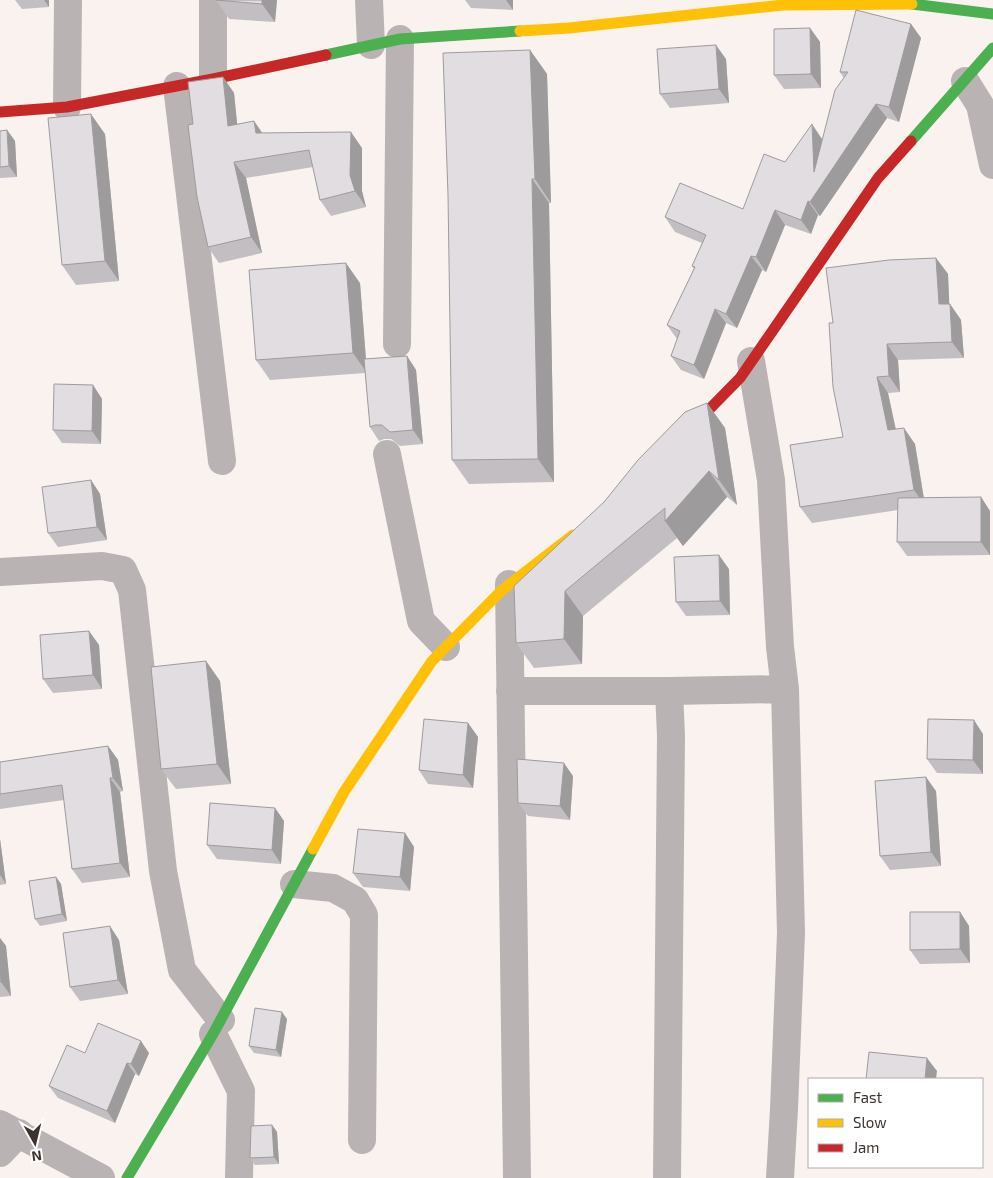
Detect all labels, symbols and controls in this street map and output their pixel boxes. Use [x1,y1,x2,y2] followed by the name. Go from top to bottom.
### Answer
[808,1078,983,1168] legend
[853,1088,883,1106] text: Fast
[853,1113,887,1131] text: Slow
[10,1118,60,1168] north arrow
[853,1138,879,1156] text: Jam
[31,1147,43,1165] text: N

